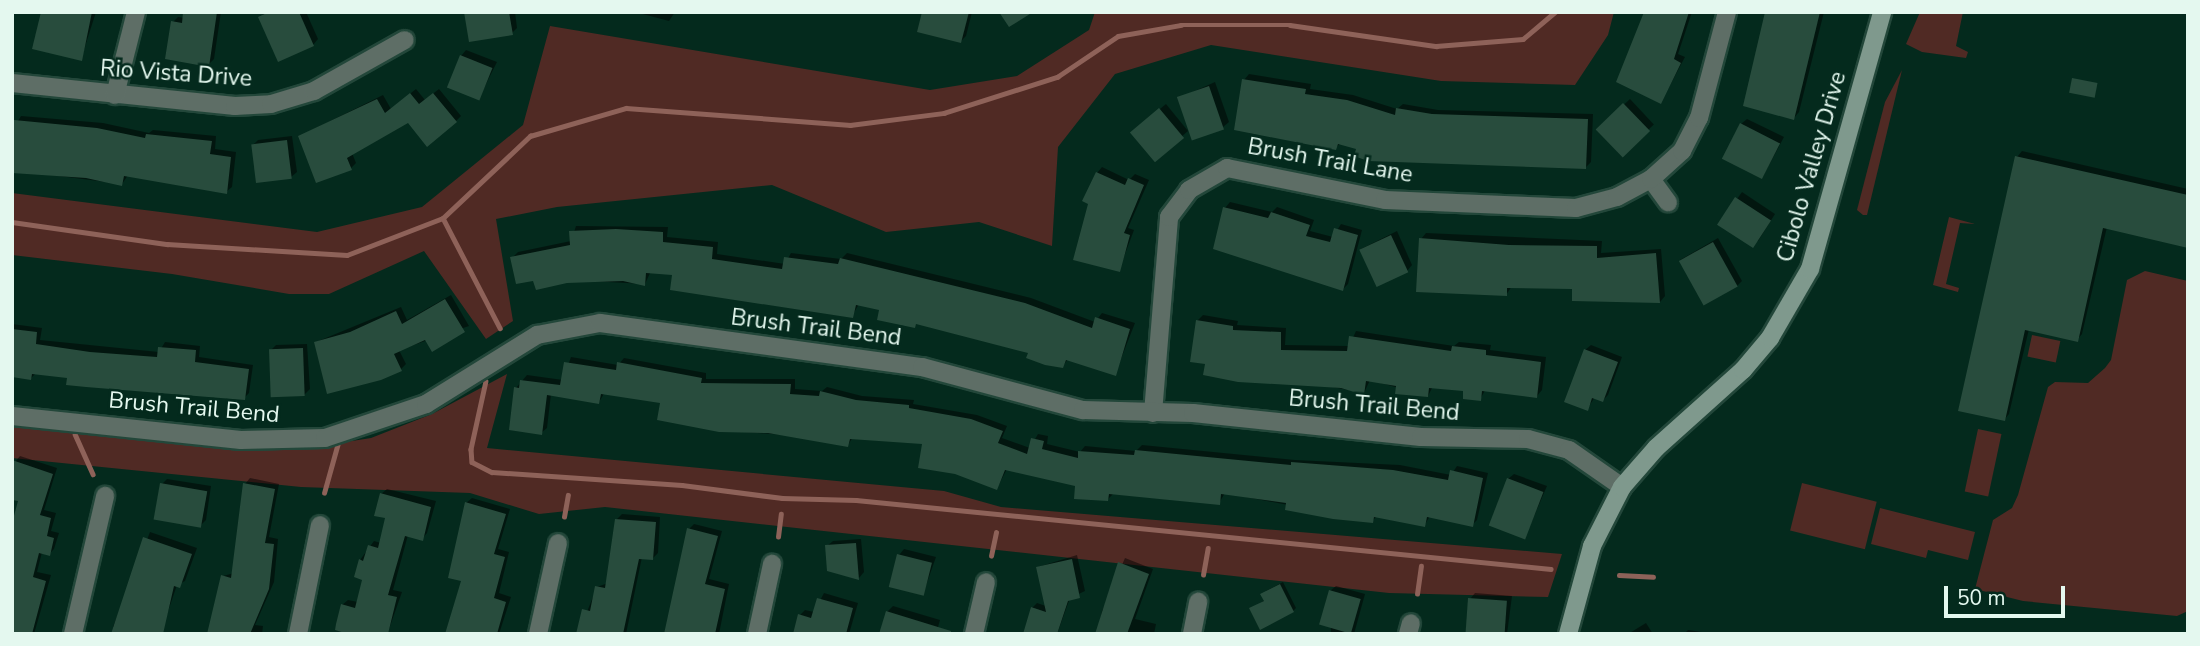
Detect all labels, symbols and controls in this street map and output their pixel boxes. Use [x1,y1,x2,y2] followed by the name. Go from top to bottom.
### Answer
[99,55,253,93] street label: Rio Vista Drive
[1772,69,1852,265] street label: Cibolo Valley Drive
[1245,133,1415,189] street label: Brush Trail Lane
[729,304,903,352] street label: Brush Trail Bend
[1287,385,1461,427] street label: Brush Trail Bend
[107,387,281,429] street label: Brush Trail Bend
[1948,572,2069,616] scale bar
[1957,584,2006,612] text: 50 m

